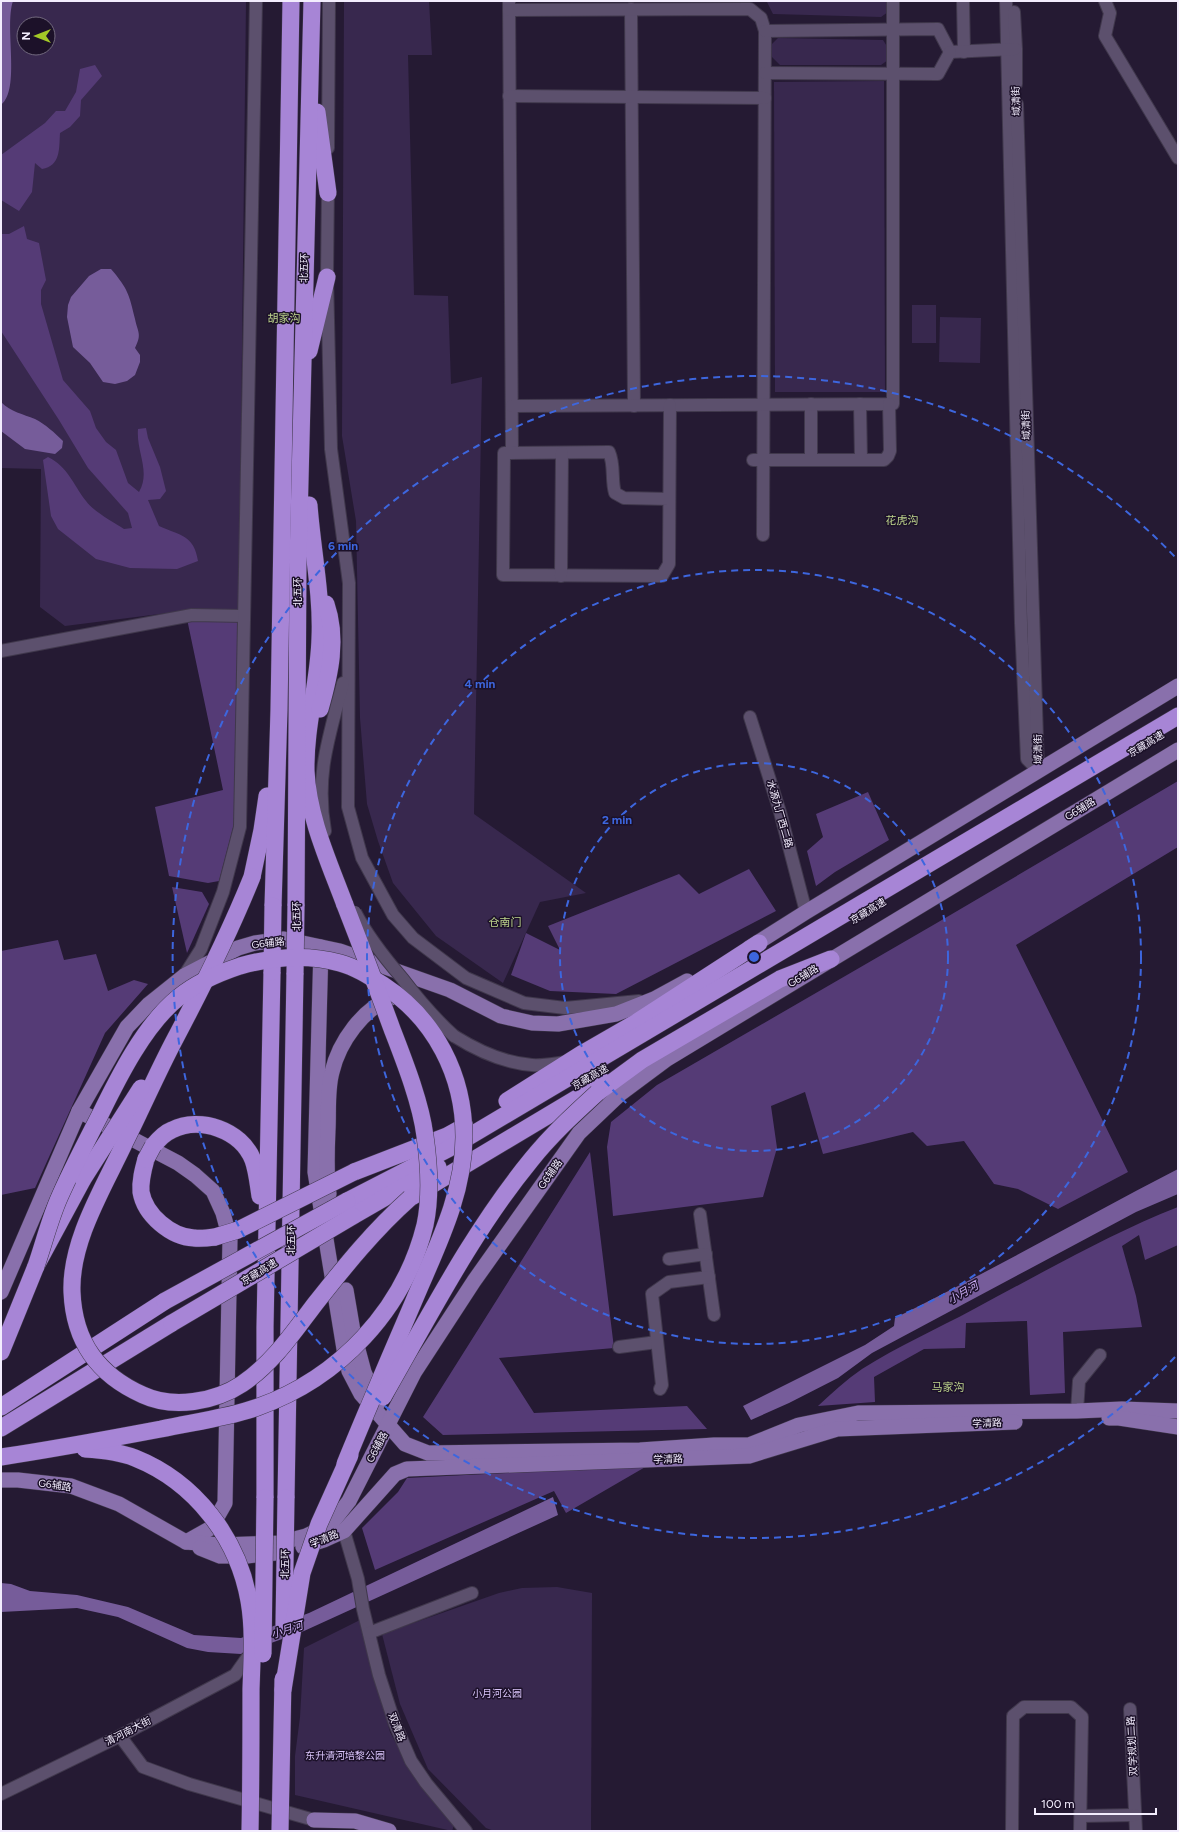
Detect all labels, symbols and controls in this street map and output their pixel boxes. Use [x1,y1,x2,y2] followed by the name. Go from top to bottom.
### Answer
[16,16,56,56] north arrow
[20,32,33,40] text: N
[1009,86,1023,116] street label: 域清街
[297,253,311,283] street label: 北五环
[268,312,301,325] district label: 胡家沟
[1019,410,1033,440] street label: 域清街
[886,514,919,527] district label: 花虎沟
[328,539,358,553] text: 6 min
[291,577,304,607] street label: 北五环
[465,677,496,691] text: 4 min
[1126,728,1166,760] street label: 京藏高速
[1031,734,1045,764] street label: 域清街
[764,779,796,849] street label: 水源九厂西二路
[1062,795,1098,823] street label: G6辅路
[602,813,632,827] text: 2 min
[848,895,888,927] street label: 京藏高速
[290,901,303,931] street label: 北五环
[489,916,522,929] district label: 仓南门
[251,935,285,951] street label: G6辅路
[747,950,761,964] centre of rings
[785,962,821,990] street label: G6辅路
[569,1061,611,1093] street label: 京藏高速
[535,1157,565,1191] street label: G6辅路
[284,1225,298,1255] street label: 北五环
[239,1256,279,1288] street label: 京藏高速
[945,1278,982,1307] water label: 小月河
[932,1381,965,1394] district label: 马家沟
[972,1416,1002,1430] street label: 学清路
[363,1429,391,1465] street label: G6辅路
[653,1452,683,1466] street label: 学清路
[38,1476,72,1494] street label: G6辅路
[308,1527,340,1551] street label: 学清路
[278,1549,292,1579] street label: 北五环
[269,1618,307,1641] water label: 小月河
[472,1687,522,1700] park label: 小月河公园
[386,1711,408,1743] street label: 双清路
[103,1714,153,1748] street label: 清河南大街
[1124,1716,1140,1776] street label: 双学规划二路
[305,1749,385,1762] park label: 东升清河培黎公园
[1035,1790,1156,1816] scale bar
[1041,1797,1075,1811] text: 100 m

